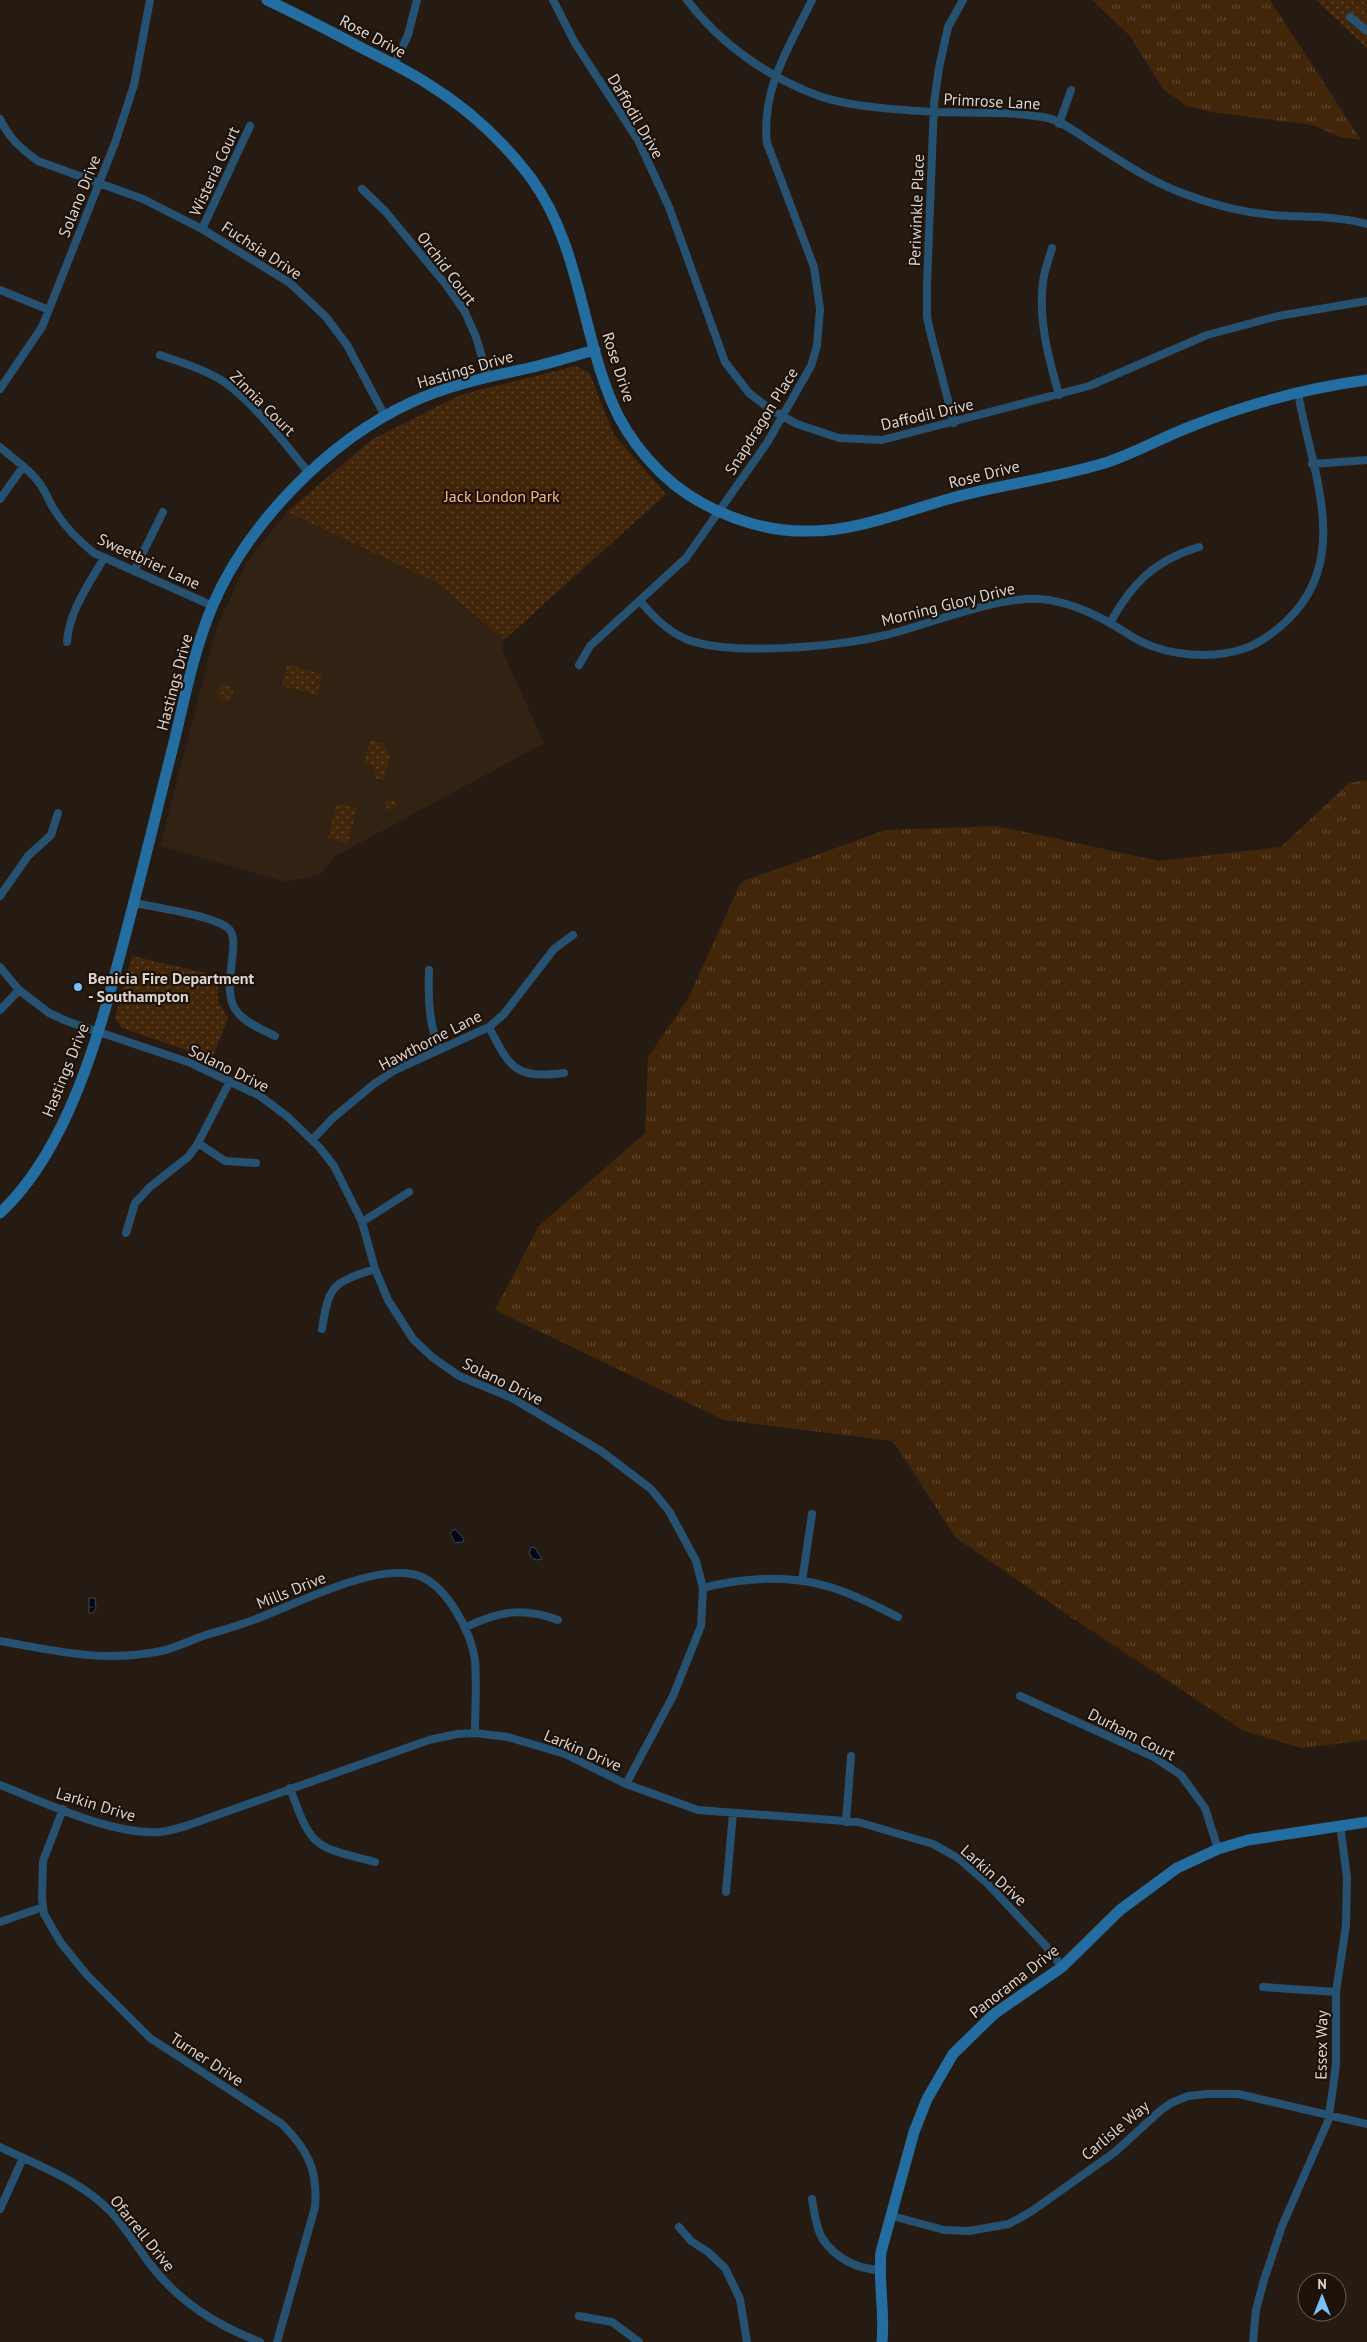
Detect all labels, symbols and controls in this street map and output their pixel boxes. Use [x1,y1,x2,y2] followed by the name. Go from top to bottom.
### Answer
[336,10,410,62] street label: Rose Drive
[604,70,668,162] street label: Daffodil Drive
[943,88,1041,114] street label: Primrose Lane
[184,122,244,219] street label: Wisteria Court
[53,152,105,240] street label: Solano Drive
[904,154,928,266] street label: Periwinkle Place
[218,217,306,283] street label: Fuchsia Drive
[413,227,481,309] street label: Orchid Court
[598,330,640,404] street label: Rose Drive
[414,346,516,392] street label: Hastings Drive
[720,364,802,478] street label: Snapdragon Place
[226,366,300,440] street label: Zinnia Court
[879,394,975,434] street label: Daffodil Drive
[946,456,1022,492] street label: Rose Drive
[443,486,560,506] park label: Jack London Park
[95,529,203,593] street label: Sweetbrier Lane
[879,578,1017,630] street label: Morning Glory Drive
[151,631,197,733] street label: Hastings Drive
[88,968,255,1006] place label: Benicia Fire Department - Southampton
[72,981,84,993] marker: Benicia Fire Department - Southampton
[375,1006,485,1074] street label: Hawthorne Lane
[37,1020,93,1120] street label: Hastings Drive
[185,1040,273,1096] street label: Solano Drive
[459,1353,547,1409] street label: Solano Drive
[253,1567,329,1613] street label: Mills Drive
[1085,1703,1180,1765] street label: Durham Court
[541,1725,625,1775] street label: Larkin Drive
[54,1782,138,1826] street label: Larkin Drive
[957,1840,1031,1910] street label: Larkin Drive
[965,1940,1063,2022] street label: Panorama Drive
[1310,2010,1332,2080] street label: Essex Way
[166,2028,248,2090] street label: Turner Drive
[1077,2095,1154,2164] street label: Carlisle Way
[106,2191,180,2275] street label: Ofarrell Drive
[1297,2272,1347,2322] north arrow
[1317,2275,1327,2293] text: N

